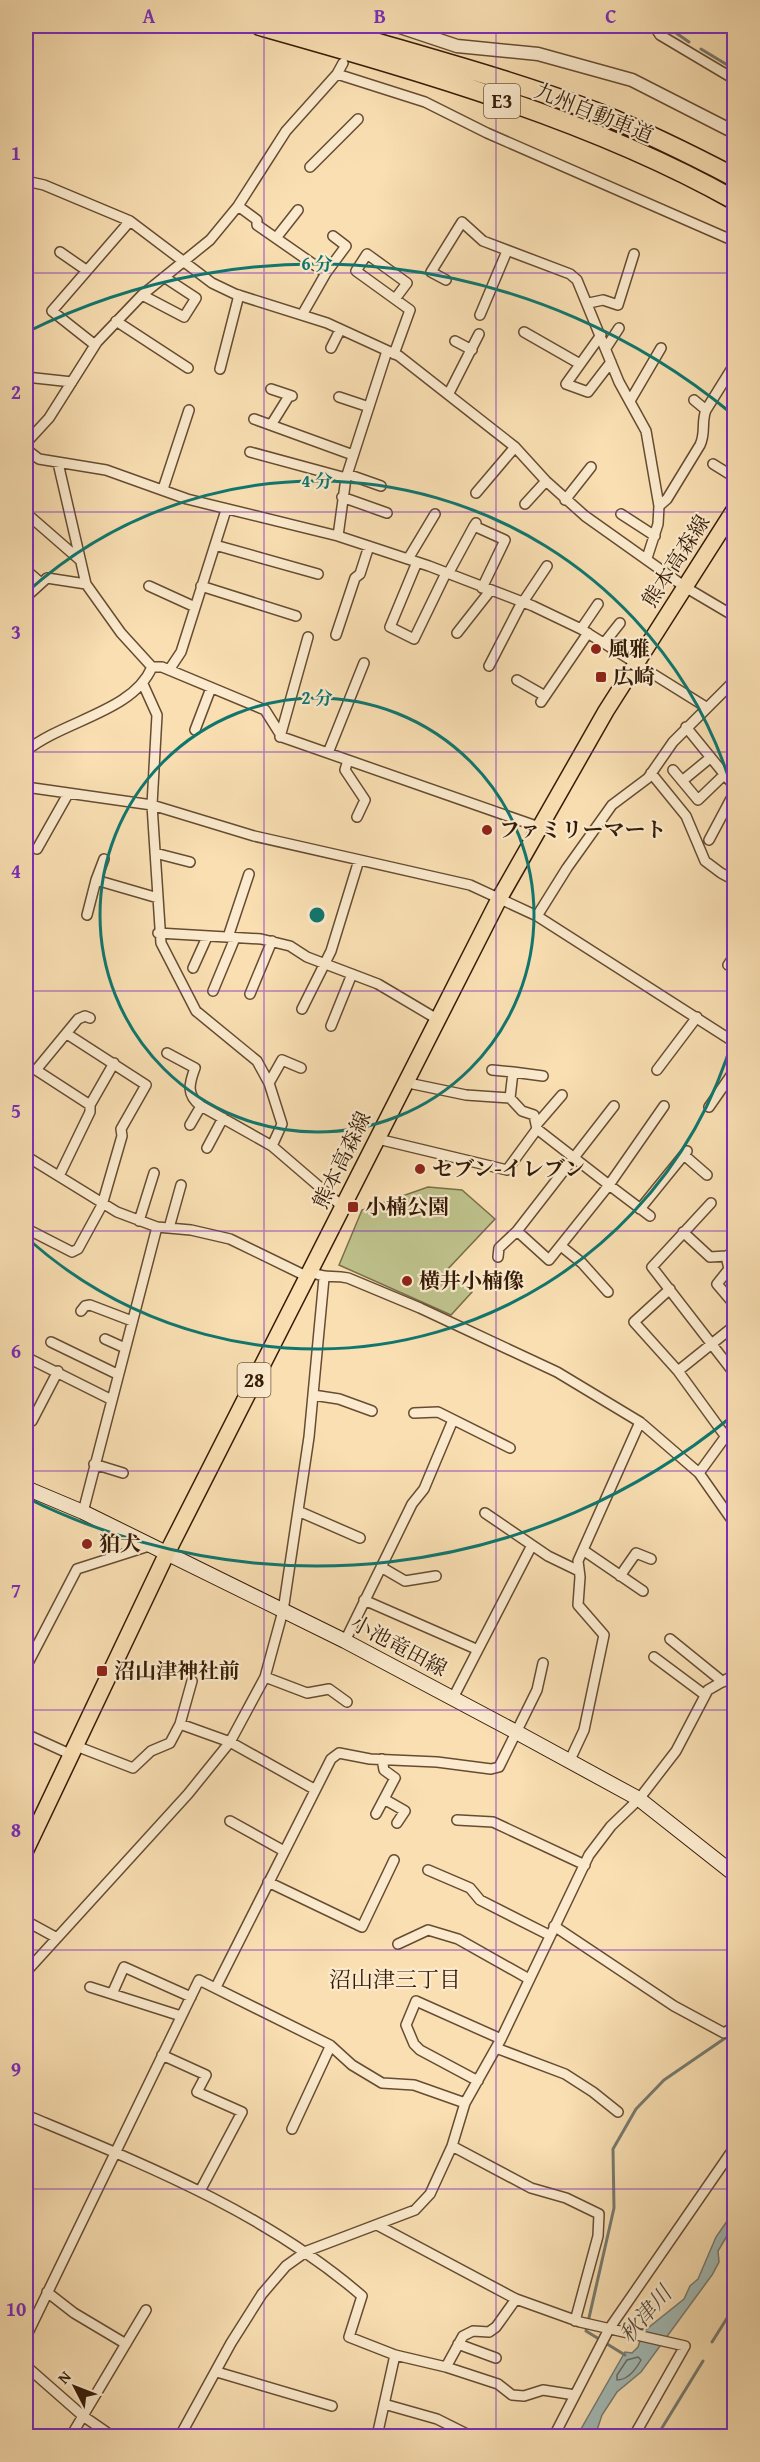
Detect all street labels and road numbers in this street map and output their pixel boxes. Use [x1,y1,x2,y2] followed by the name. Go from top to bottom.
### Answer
[530,75,658,151] street label: 九州自動車道
[484,84,520,118] road number: E3
[634,508,717,613] street label: 熊本高森線
[305,1106,378,1214] street label: 熊本高森線
[238,1363,270,1397] road number: 28
[346,1607,453,1684] street label: 小池竜田線

